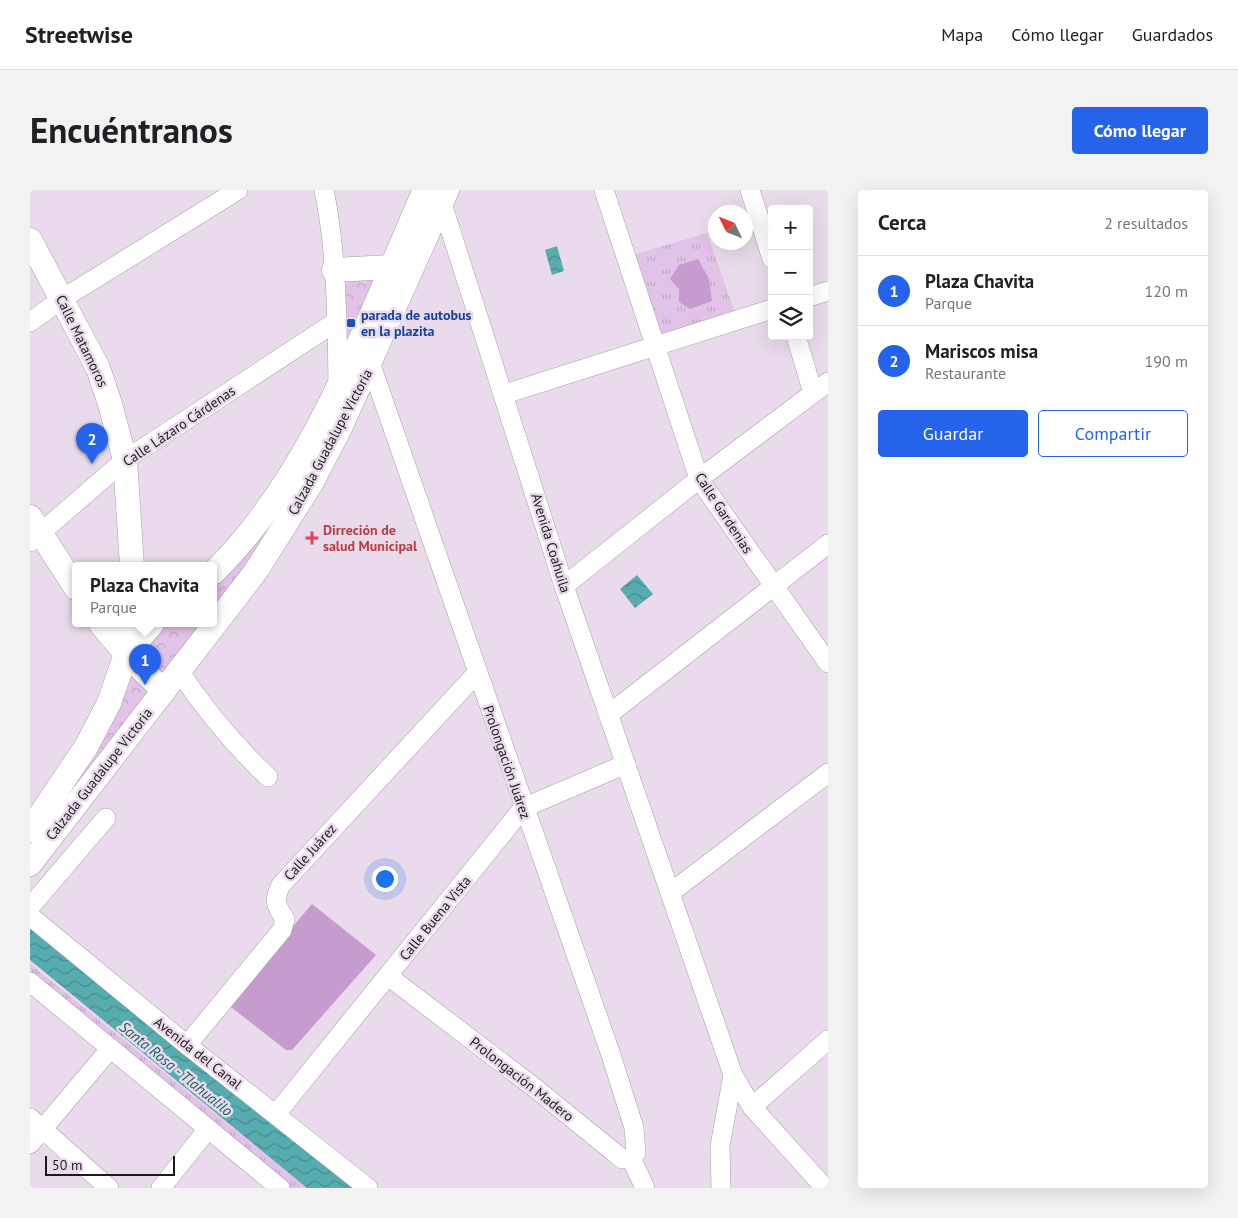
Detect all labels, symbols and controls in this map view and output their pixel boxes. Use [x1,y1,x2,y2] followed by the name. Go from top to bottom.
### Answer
[25,19,133,50] text: Streetwise
[941,23,983,46] text: Mapa
[1011,23,1104,46] text: Cómo llegar
[1132,23,1213,46] text: Guardados
[30,107,233,153] text: Encuéntranos
[1072,107,1208,154] button: Cómo llegar
[708,205,753,250] north arrow
[768,205,813,340] map controls
[768,205,813,250] button: +
[878,209,927,236] text: Cerca
[1104,213,1188,233] text: 2 resultados
[768,250,813,295] button: −
[925,269,1034,293] text: Plaza Chavita
[889,281,899,301] text: 1
[1145,281,1188,301] text: 120 m
[52,292,112,390] street label: Calle Matamoros
[925,293,972,313] text: Parque
[768,295,813,340] button: layers
[361,306,471,340] place label: parada de autobus en la plazita
[345,317,357,329] marker: parada de autobus en la plazita
[925,339,1038,363] text: Mariscos misa
[889,351,899,371] text: 2
[1145,351,1188,371] text: 190 m
[925,363,1006,383] text: Restaurante
[284,366,376,518] street label: Calzada Guadalupe Victoria
[119,382,239,470] street label: Calle Lázaro Cárdenas
[878,410,1028,457] button: Guardar
[1038,410,1188,457] button: Compartir
[76,423,108,464] pin: 2
[691,469,757,557] street label: Calle Gardenias
[527,491,575,595] street label: Avenida Coahuila
[323,521,418,555] place label: Dirreción de salud Municipal
[305,531,319,545] marker: Dirreción de salud Municipal
[72,562,217,627] popup
[90,573,199,597] text: Plaza Chavita
[90,597,137,617] text: Parque
[129,644,161,685] pin: 1
[479,703,535,821] street label: Prolongación Juárez
[42,704,156,844] street label: Calzada Guadalupe Victoria
[280,820,340,884] street label: Calle Juárez
[372,866,398,892] your location
[395,872,475,964] street label: Calle Buena Vista
[150,1013,246,1093] street label: Avenida del Canal
[116,1017,237,1120] water label: Santa Rosa - Tlahualilo
[466,1033,578,1125] street label: Prolongación Madero
[45,1153,175,1176] scale bar
[52,1156,82,1174] text: 50 m

